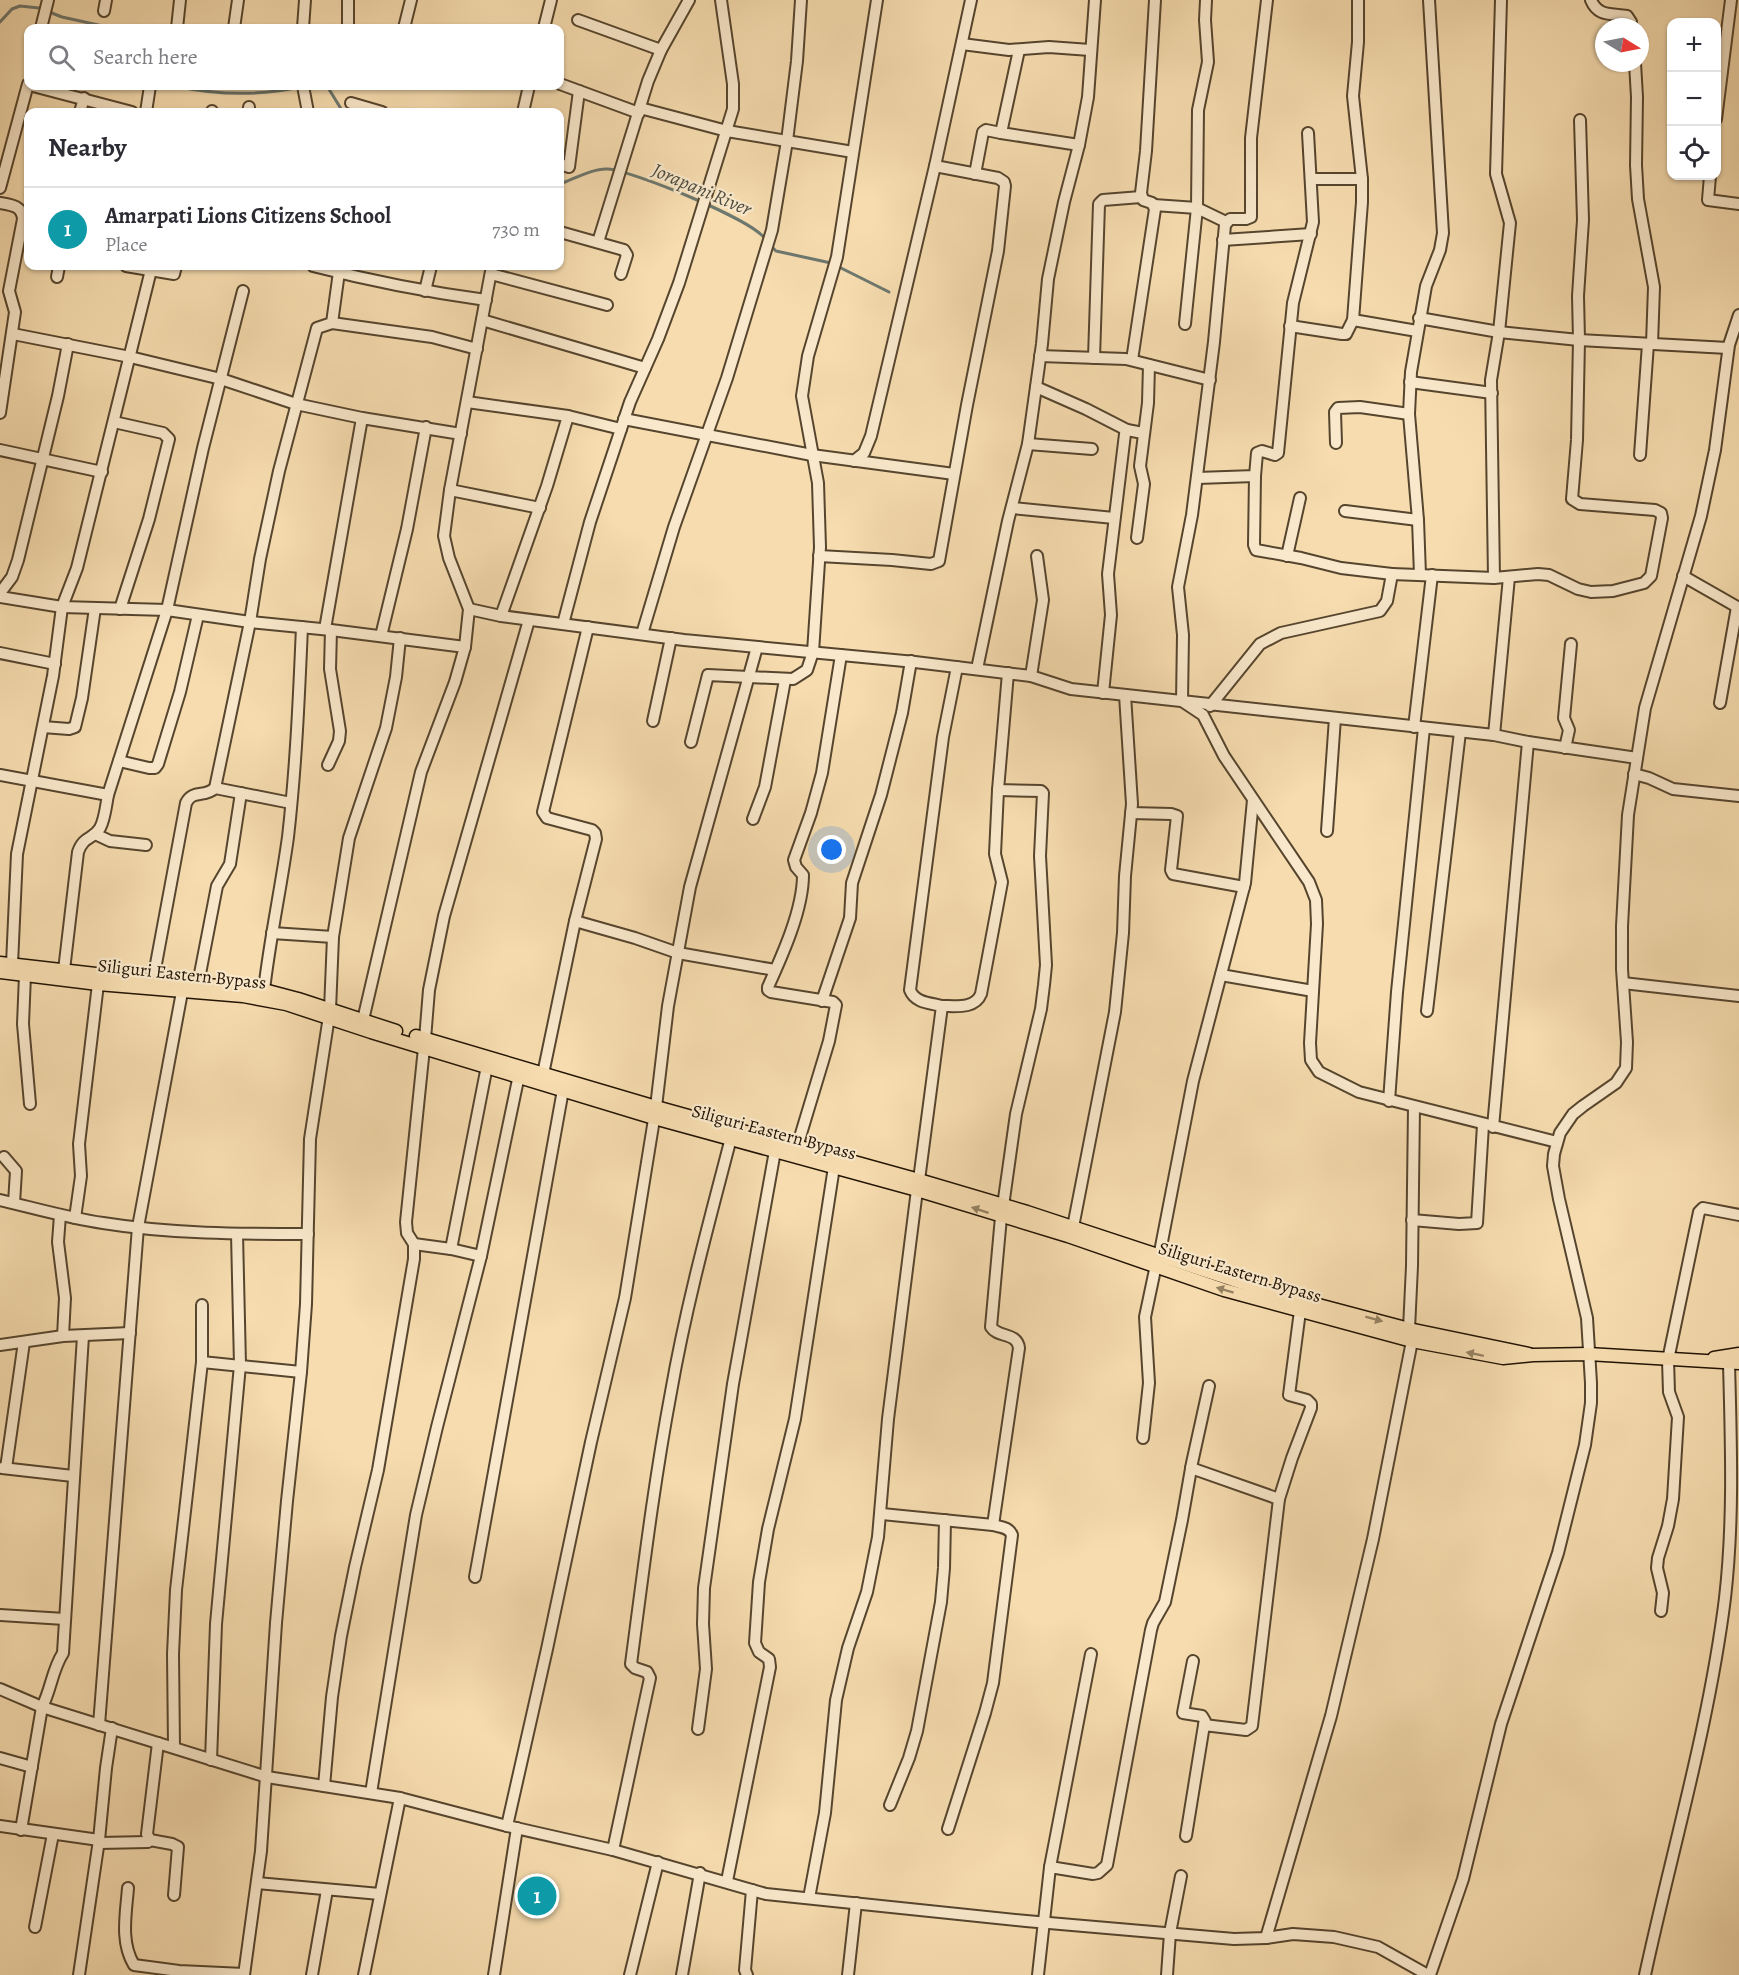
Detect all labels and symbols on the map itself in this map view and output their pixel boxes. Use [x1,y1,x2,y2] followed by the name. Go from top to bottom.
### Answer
[1595,18,1649,72] north arrow
[647,156,757,223] water label: Jorapani River
[817,835,846,864] your location
[97,953,267,995] street label: Siliguri Eastern Bypass
[689,1098,859,1166] street label: Siliguri Eastern Bypass
[971,1205,989,1214] one-way arrow
[1155,1236,1325,1308] street label: Siliguri Eastern Bypass
[1216,1285,1234,1294] one-way arrow
[1365,1315,1383,1325] one-way arrow
[1465,1349,1484,1358] one-way arrow
[518,1874,556,1918] pin: 1

